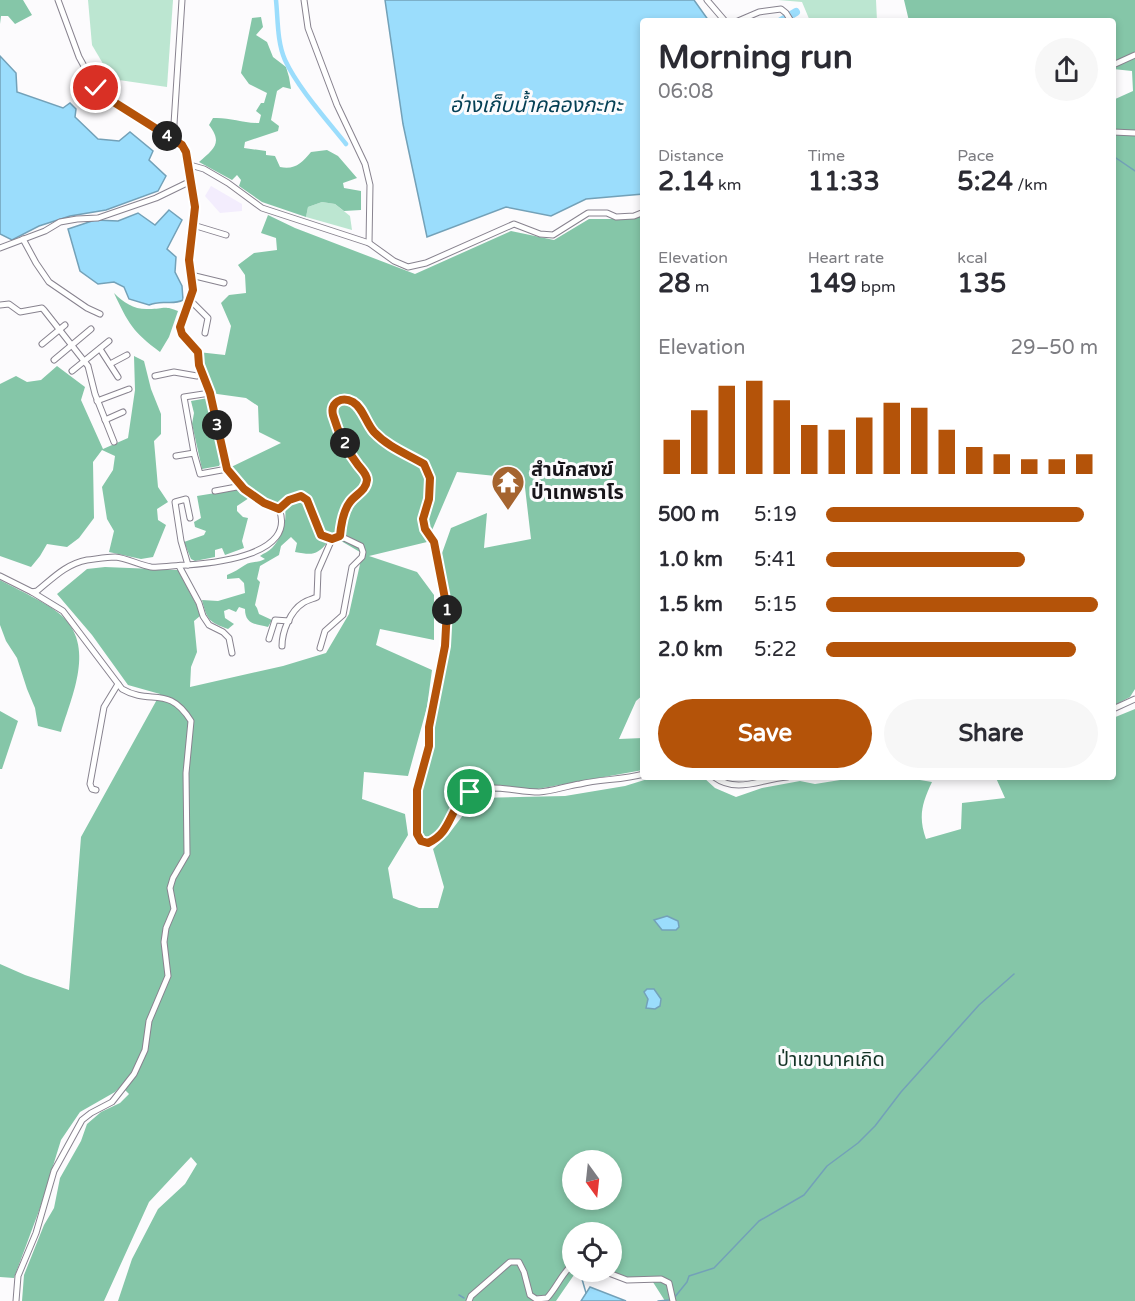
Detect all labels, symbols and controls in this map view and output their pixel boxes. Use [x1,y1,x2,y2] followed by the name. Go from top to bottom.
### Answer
[658,38,853,77] text: Morning run
[1035,38,1098,101] button: share
[70,62,121,113] pin
[79,71,112,104] icon: check
[658,80,713,104] text: 06:08
[450,90,624,118] water label: อ่างเก็บน้ำคลองกะทะ
[152,121,182,151] pin: 4
[162,126,172,146] text: 4
[658,146,724,166] text: Distance
[808,146,845,166] text: Time
[957,146,994,166] text: Pace
[658,166,714,197] text: 2.14
[808,166,880,197] text: 11:33
[957,166,1013,197] text: 5:24
[714,175,741,195] text: km
[1013,175,1048,195] text: /km
[658,248,728,268] text: Elevation
[808,248,884,268] text: Heart rate
[957,248,987,268] text: kcal
[658,268,691,299] text: 28
[808,268,857,299] text: 149
[957,268,1006,299] text: 135
[691,277,710,297] text: m
[857,277,896,297] text: bpm
[658,336,745,360] text: Elevation
[1011,336,1098,360] text: 29–50 m
[202,410,232,440] pin: 3
[212,415,222,435] text: 3
[330,428,360,458] pin: 2
[340,433,350,453] text: 2
[531,458,624,505] place label: สำนักสงฆ์ ป่าเทพธาโร
[490,464,526,511] temple icon: สำนักสงฆ์ ป่าเทพธาโร
[658,503,719,527] text: 500 m
[754,503,797,527] text: 5:19
[658,548,723,572] text: 1.0 km
[754,548,797,572] text: 5:41
[658,593,723,617] text: 1.5 km
[754,593,797,617] text: 5:15
[432,595,462,625] pin: 1
[442,600,452,620] text: 1
[658,638,723,662] text: 2.0 km
[754,638,797,662] text: 5:22
[658,699,872,768] button: Save
[884,699,1098,768] button: Share
[444,766,495,817] pin
[453,775,486,808] icon: arrive
[777,1048,885,1072] park label: ป่าเขานาคเกิด
[562,1150,622,1210] north arrow
[562,1150,622,1282] map controls
[562,1222,622,1282] button: locate

